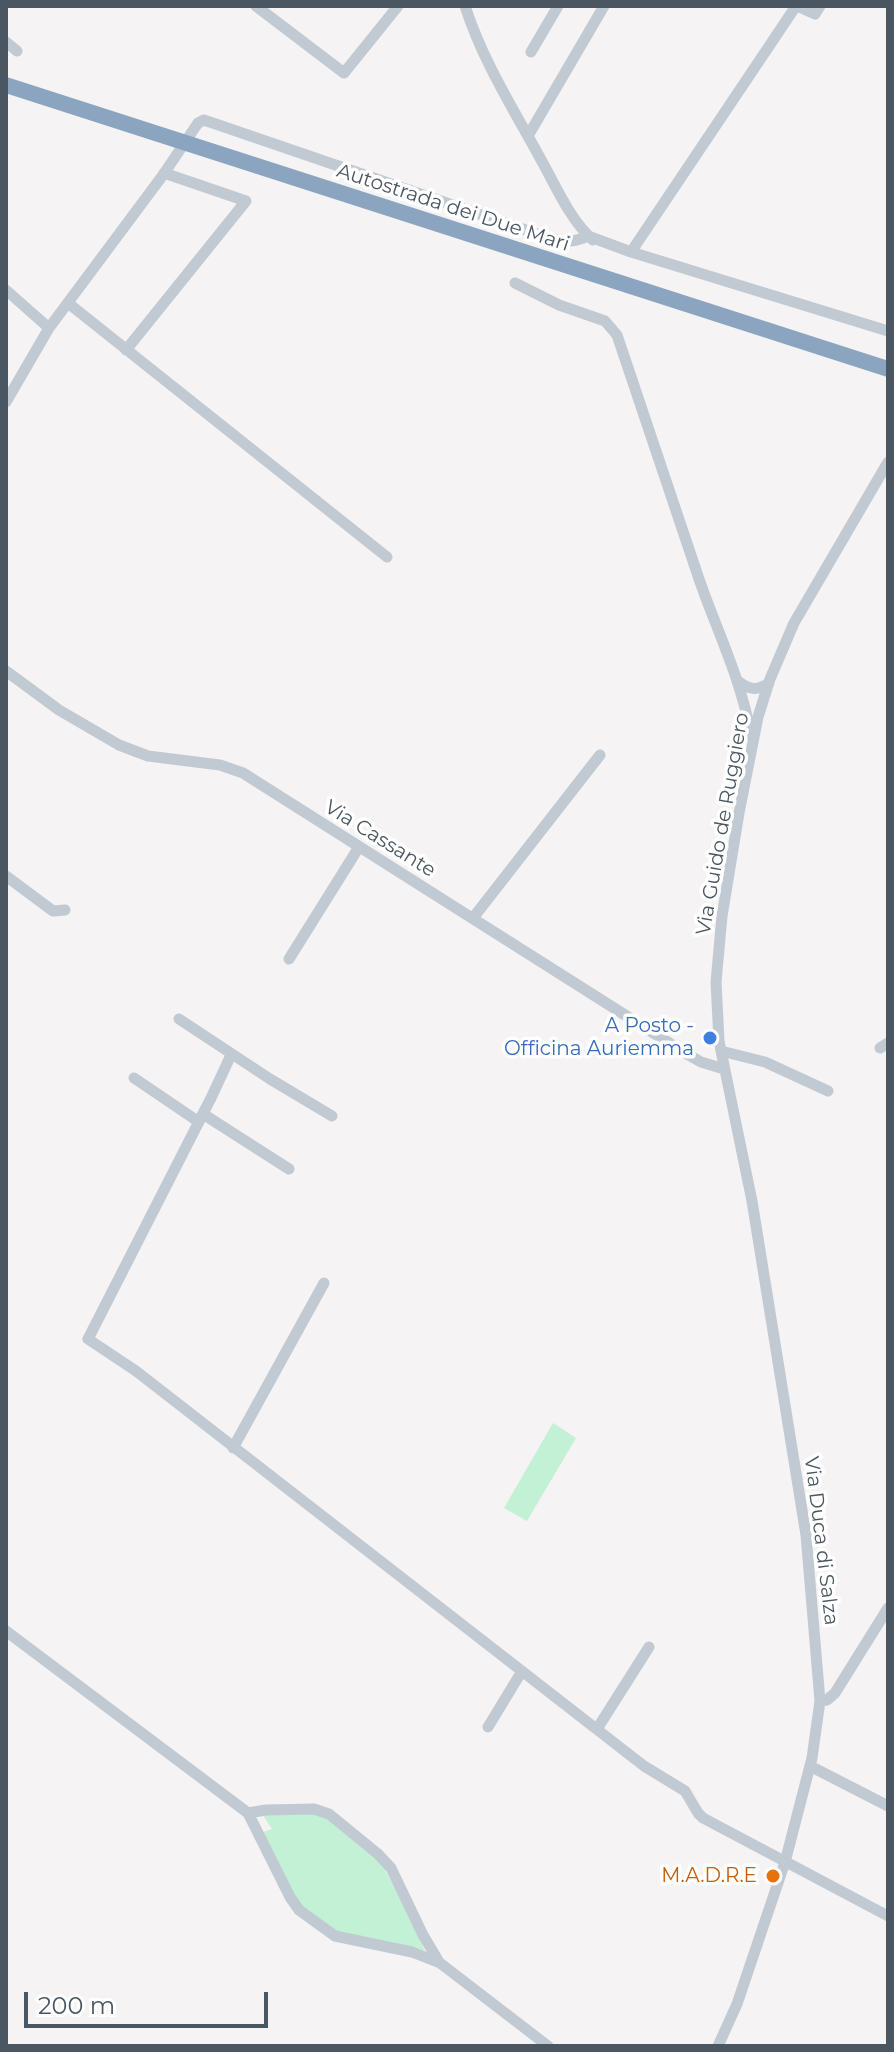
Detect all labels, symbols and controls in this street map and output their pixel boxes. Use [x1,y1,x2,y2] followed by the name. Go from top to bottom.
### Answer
[334,159,572,257] street label: Autostrada dei Due Mari
[692,711,754,937] street label: Via Guido de Ruggiero
[320,795,440,883] street label: Via Cassante
[504,1014,694,1061] place label: A Posto - Officina Auriemma
[701,1029,719,1047] marker: A Posto - Officina Auriemma
[799,1455,843,1627] street label: Via Duca di Salza
[661,1864,757,1888] place label: M.A.D.R.E
[764,1867,782,1885] marker: M.A.D.R.E
[28,1976,272,2026] scale bar
[38,1991,115,2020] text: 200 m

